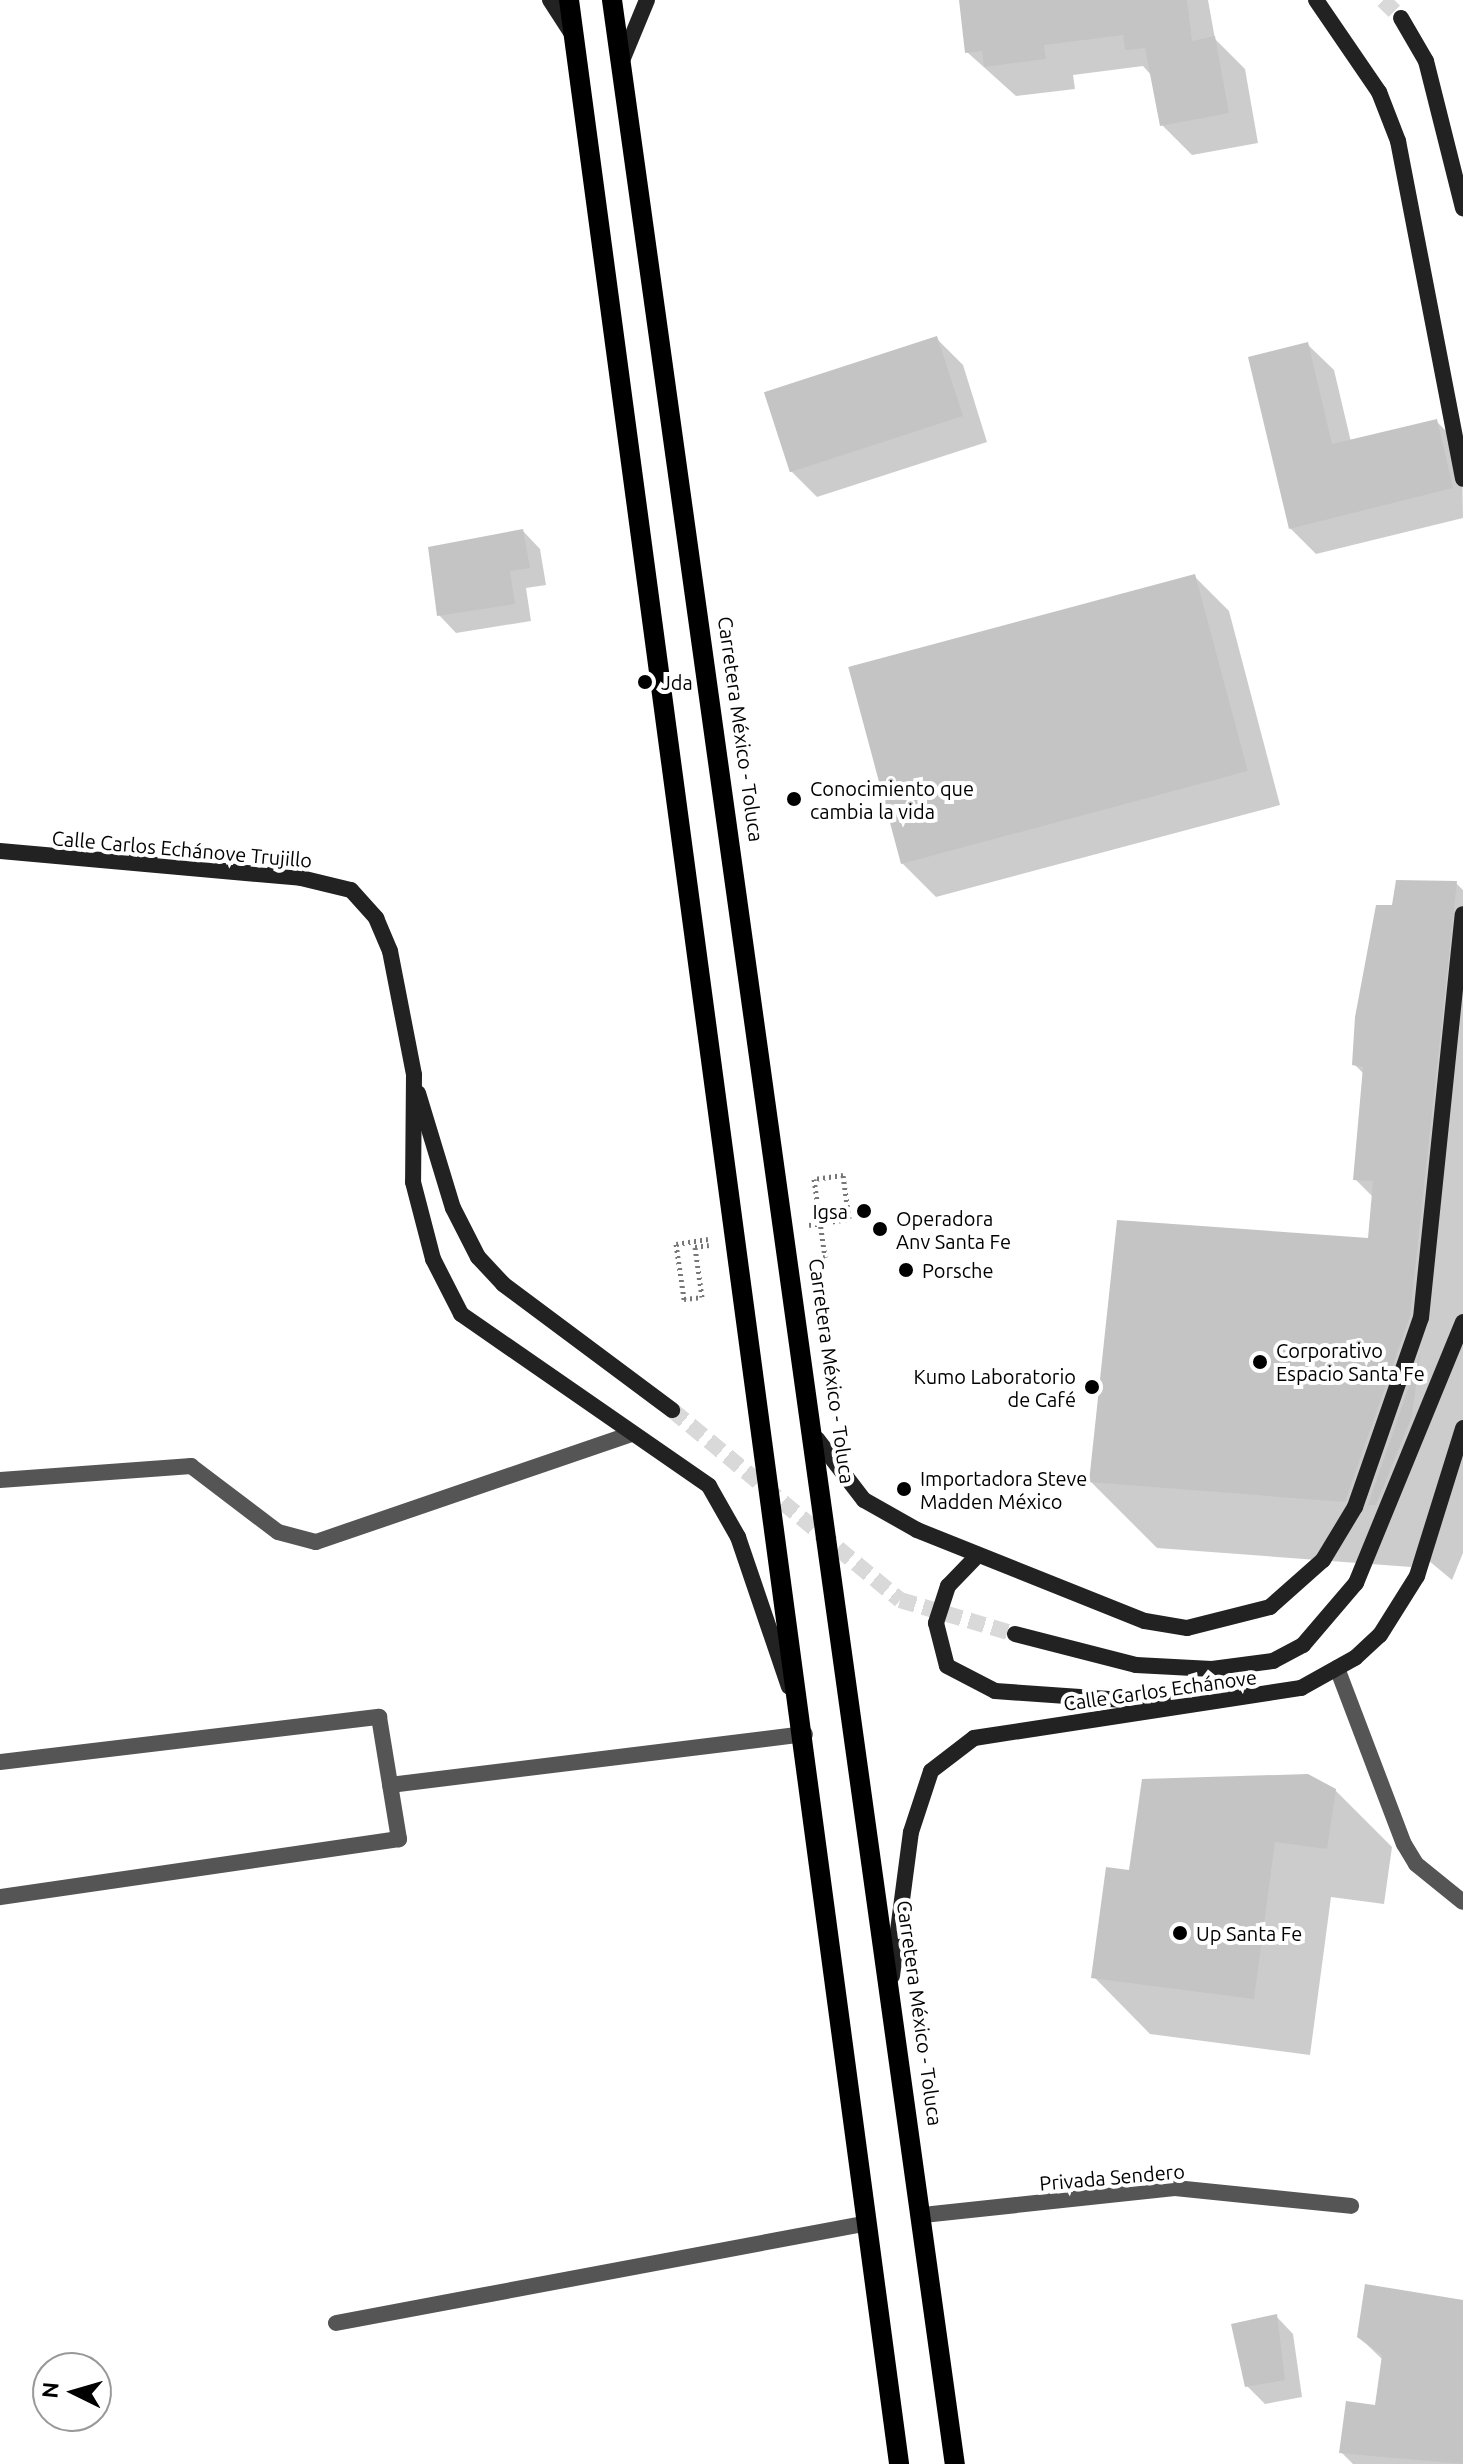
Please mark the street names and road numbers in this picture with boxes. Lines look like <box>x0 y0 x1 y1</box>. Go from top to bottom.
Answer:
street label: Carretera México - Toluca <box>713 615 769 843</box>
street label: Calle Carlos Echánove Trujillo <box>51 826 313 872</box>
street label: Carretera México - Toluca <box>804 1257 860 1485</box>
street label: Calle Carlos Echánove <box>1062 1665 1258 1715</box>
street label: Carretera México - Toluca <box>892 1899 948 2127</box>
street label: Privada Sendero <box>1038 2159 1186 2195</box>

